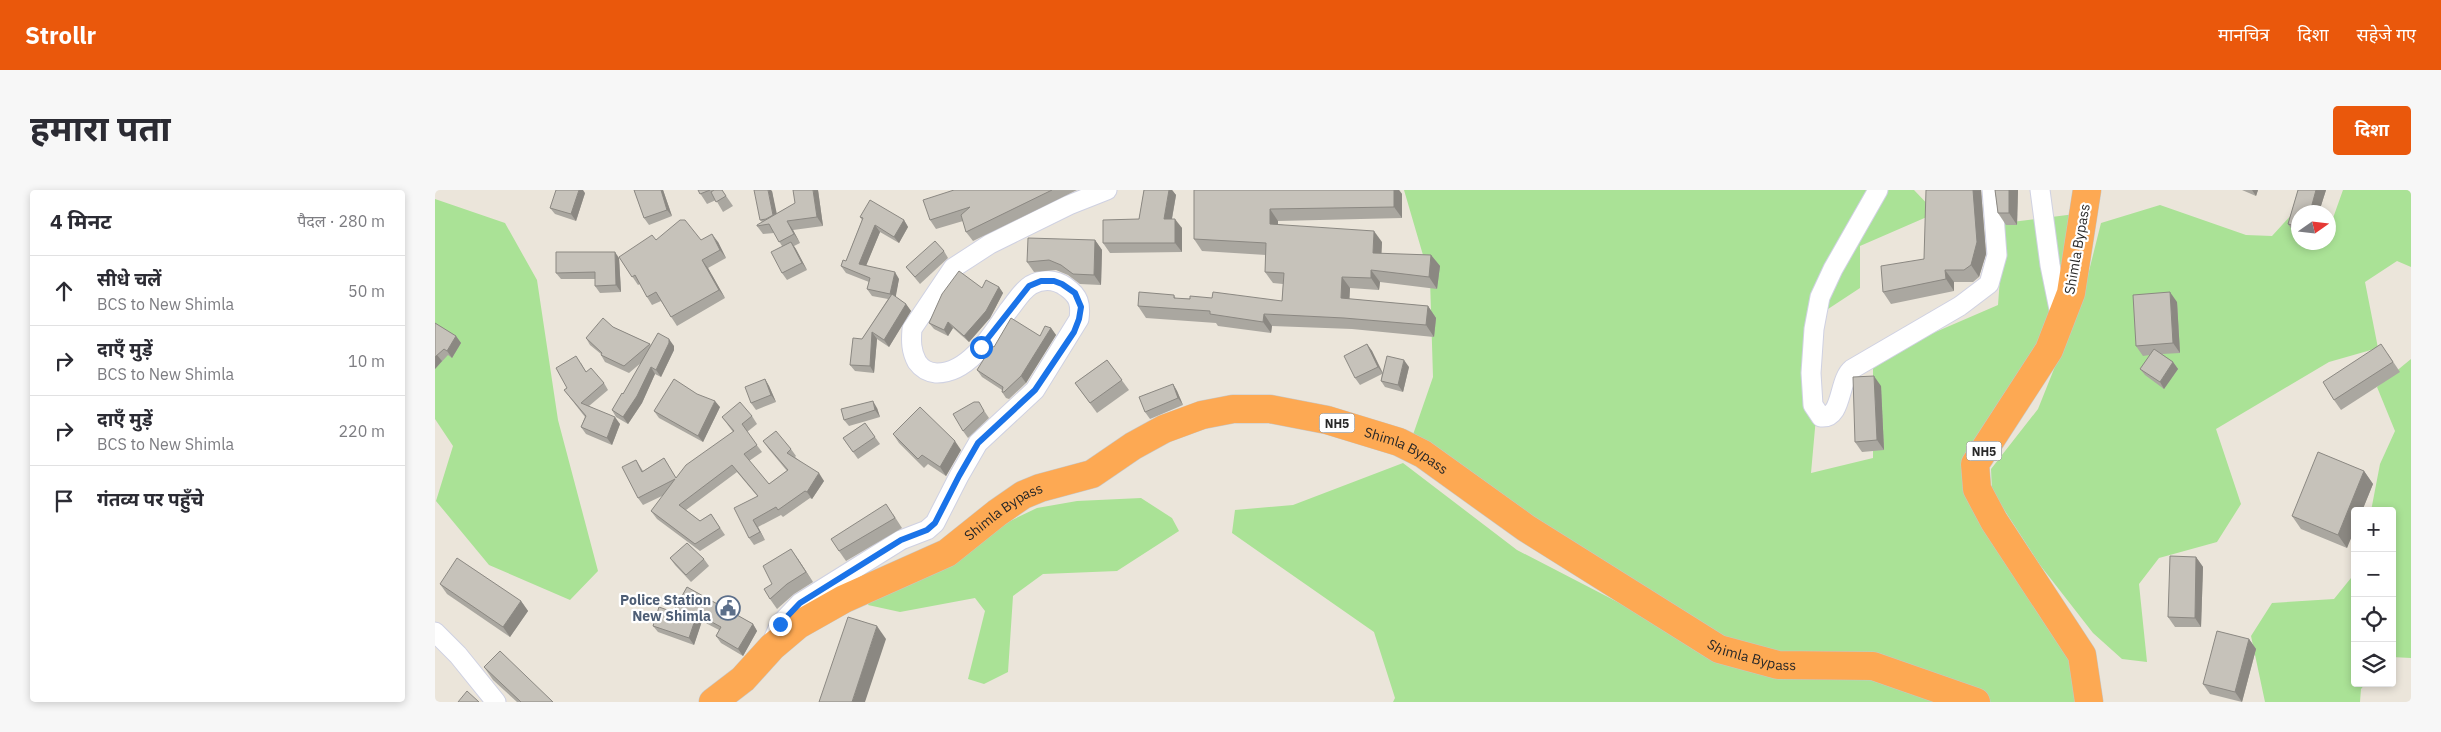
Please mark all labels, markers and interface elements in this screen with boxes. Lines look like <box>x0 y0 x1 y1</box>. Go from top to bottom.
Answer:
text: Strollr <box>25 19 96 51</box>
text: मानचित्र <box>2218 23 2269 46</box>
text: दिशा <box>2297 23 2329 46</box>
text: सहेजे गए <box>2357 23 2416 46</box>
text: हमारा पता <box>30 105 170 151</box>
button: दिशा <box>2333 106 2411 155</box>
street label: Shimla Bypass <box>2060 202 2094 296</box>
north arrow <box>2291 205 2336 250</box>
text: 4 मिनट <box>50 207 112 235</box>
text: पैदल · 280 m <box>297 211 385 231</box>
text: सीधे चलें <box>97 267 161 291</box>
icon: ahead <box>50 277 78 305</box>
text: 50 m <box>348 281 385 301</box>
text: BCS to New Shimla <box>97 294 234 314</box>
route start <box>970 336 993 359</box>
text: दाएँ मुड़ें <box>97 337 153 361</box>
icon: right <box>50 347 78 375</box>
text: 10 m <box>348 351 385 371</box>
text: BCS to New Shimla <box>97 364 234 384</box>
text: दाएँ मुड़ें <box>97 407 153 431</box>
road number: NH5 <box>1319 414 1355 432</box>
icon: right <box>50 417 78 445</box>
text: 220 m <box>338 421 385 441</box>
street label: Shimla Bypass <box>1362 423 1452 478</box>
text: BCS to New Shimla <box>97 434 234 454</box>
road number: NH5 <box>1967 442 2001 460</box>
street label: Shimla Bypass <box>961 479 1046 545</box>
icon: arrive <box>50 487 78 515</box>
text: गंतव्य पर पहुँचे <box>97 487 204 511</box>
map controls <box>2351 507 2396 687</box>
button: + <box>2351 507 2396 552</box>
button: − <box>2351 552 2396 597</box>
place label: Police Station New Shimla <box>620 591 711 625</box>
public building icon: Police Station New Shimla <box>715 595 741 621</box>
button: locate <box>2351 597 2396 642</box>
route end <box>769 613 792 636</box>
street label: Shimla Bypass <box>1704 635 1796 674</box>
button: layers <box>2351 642 2396 687</box>

